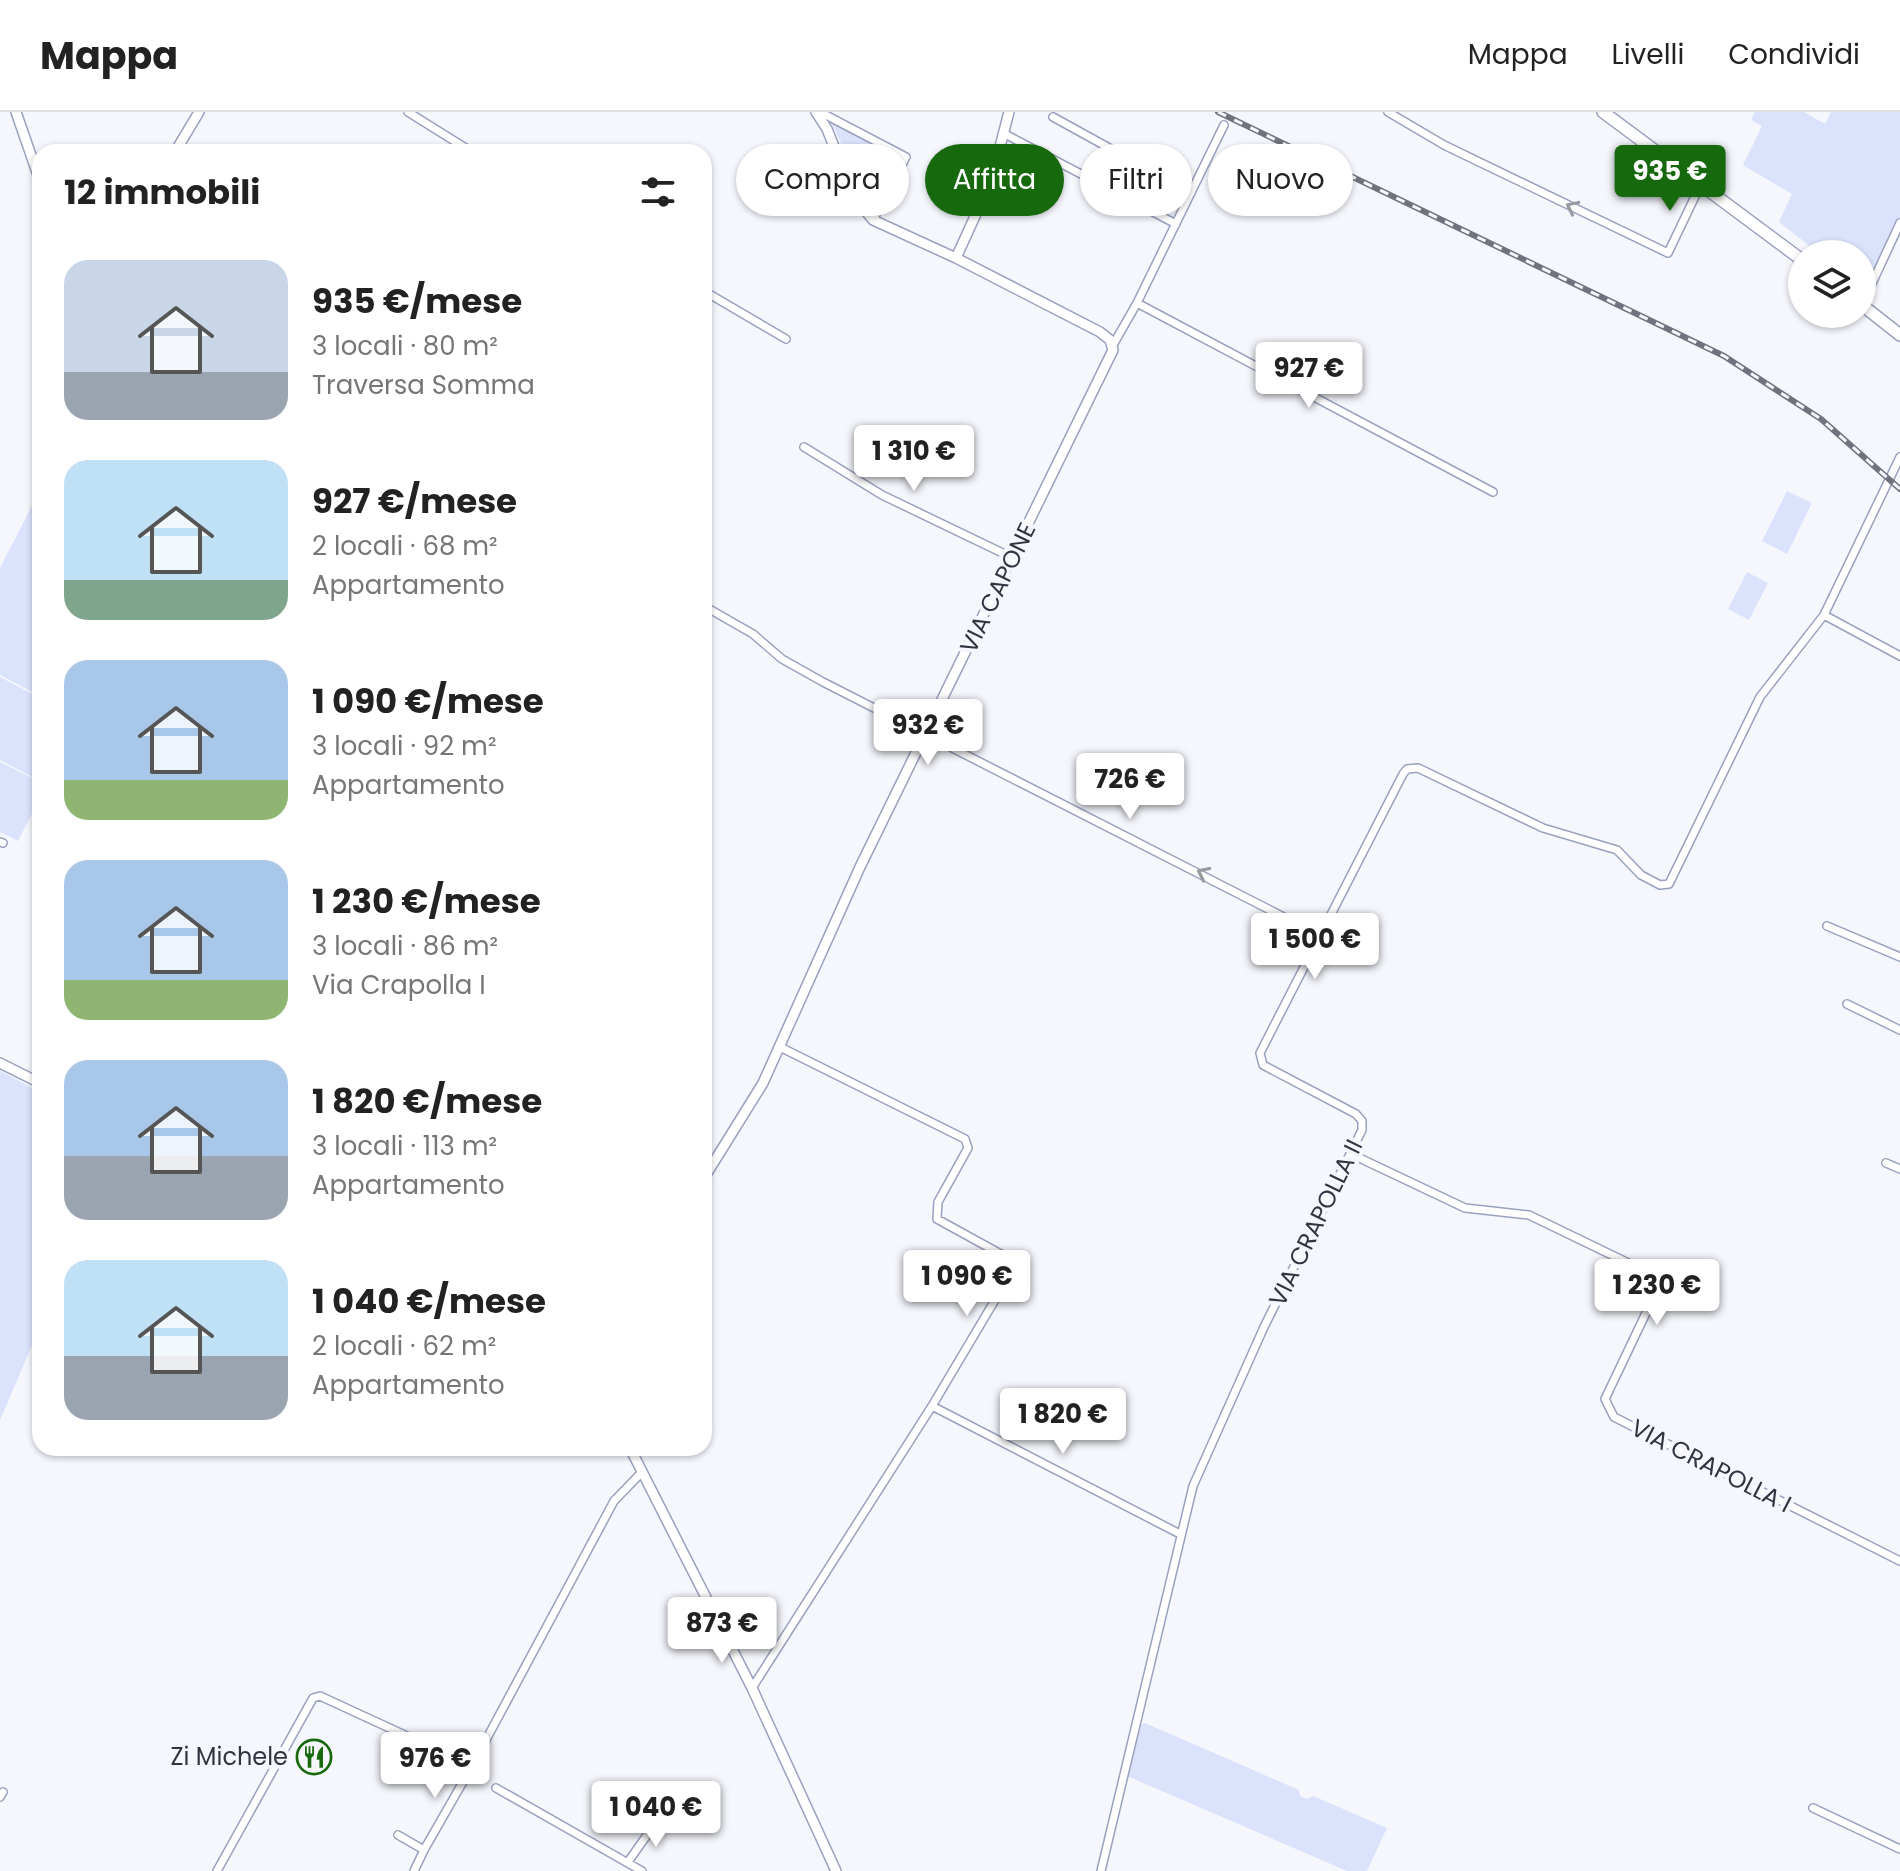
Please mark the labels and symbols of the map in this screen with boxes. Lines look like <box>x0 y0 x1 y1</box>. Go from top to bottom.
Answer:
pin: 935 € <box>1614 145 1726 213</box>
one-way arrow <box>1566 201 1581 216</box>
pin: 927 € <box>1253 342 1365 410</box>
pin: 1 310 € <box>840 425 988 493</box>
street label: VIA CAPONE <box>952 517 1043 659</box>
pin: 932 € <box>872 699 984 767</box>
pin: 726 € <box>1074 753 1186 821</box>
one-way arrow <box>1196 867 1211 883</box>
pin: 1 500 € <box>1241 913 1389 981</box>
street label: VIA CRAPOLLA II <box>1261 1134 1370 1312</box>
pin: 1 090 € <box>893 1250 1041 1318</box>
pin: 1 230 € <box>1583 1259 1731 1327</box>
pin: 1 820 € <box>989 1388 1137 1456</box>
street label: VIA CRAPOLLA I <box>1625 1411 1797 1520</box>
pin: 873 € <box>666 1597 778 1665</box>
pin: 976 € <box>379 1732 491 1800</box>
restaurant icon: Zi Michele <box>295 1738 333 1776</box>
place label: Zi Michele <box>171 1740 288 1773</box>
pin: 1 040 € <box>582 1781 730 1849</box>

